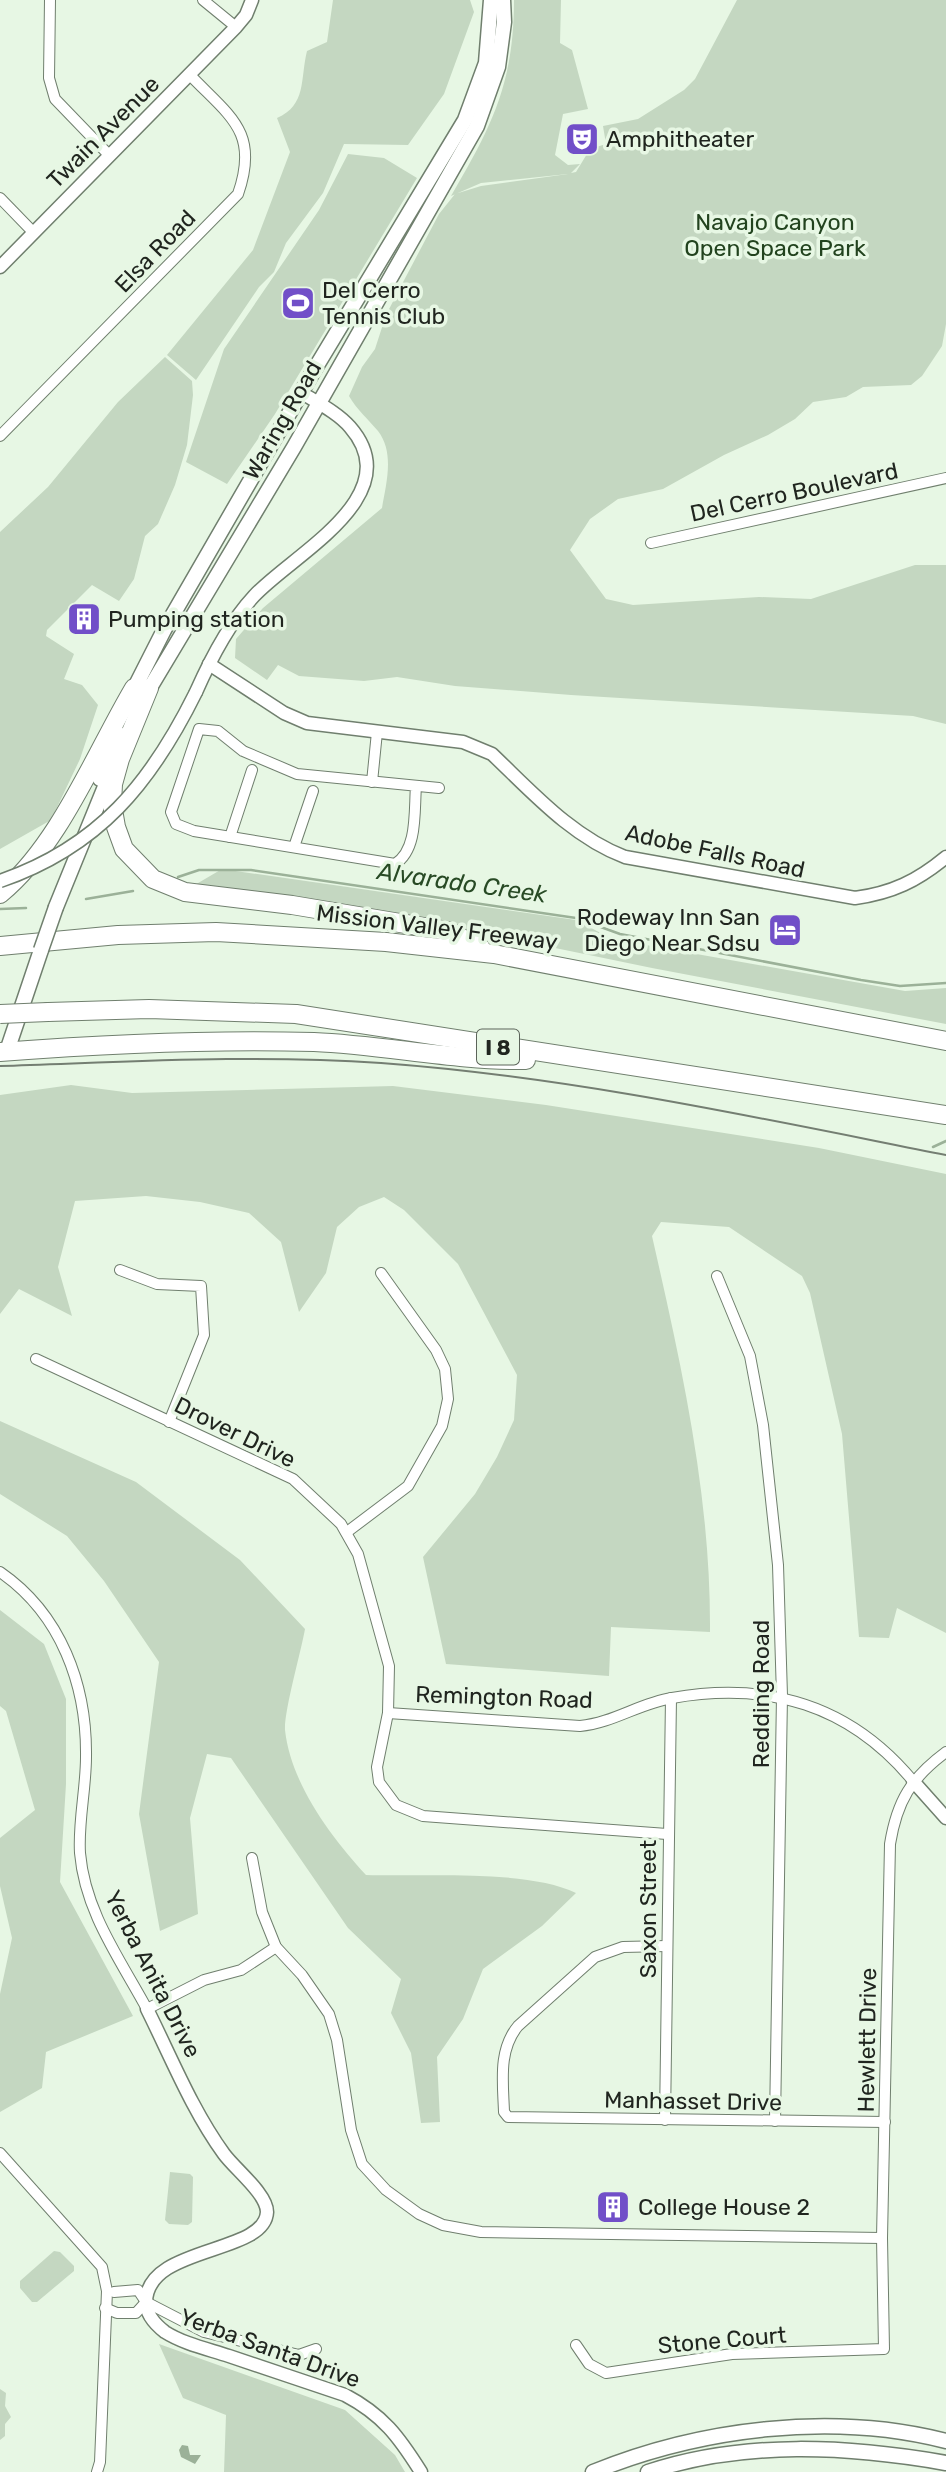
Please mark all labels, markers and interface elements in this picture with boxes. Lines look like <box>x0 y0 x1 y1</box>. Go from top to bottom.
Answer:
street label: Twain Avenue <box>41 70 165 194</box>
theatre icon: Amphitheater <box>563 120 601 158</box>
place label: Amphitheater <box>606 125 754 153</box>
street label: Elsa Road <box>109 204 201 298</box>
park label: Navajo Canyon Open Space Park <box>684 208 866 262</box>
place label: Del Cerro Tennis Club <box>322 276 445 330</box>
sports icon: Del Cerro Tennis Club <box>279 284 317 322</box>
street label: Waring Road <box>237 356 327 484</box>
street label: Del Cerro Boulevard <box>687 456 901 528</box>
building icon: Pumping station <box>65 600 103 638</box>
place label: Pumping station <box>108 605 285 633</box>
street label: Adobe Falls Road <box>623 818 807 884</box>
water label: Alvarado Creek <box>374 857 549 909</box>
street label: Mission Valley Freeway <box>315 898 560 956</box>
place label: Rodeway Inn San Diego Near Sdsu <box>577 903 760 957</box>
hotel icon: Rodeway Inn San Diego Near Sdsu <box>766 911 804 949</box>
road number: I 8 <box>477 1030 519 1064</box>
street label: Drover Drive <box>170 1391 300 1473</box>
street label: Redding Road <box>747 1620 775 1768</box>
street label: Remington Road <box>415 1680 593 1714</box>
street label: Saxon Street <box>634 1840 662 1978</box>
street label: Yerba Anita Drive <box>99 1886 207 2062</box>
street label: Hewlett Drive <box>852 1967 882 2113</box>
street label: Manhasset Drive <box>604 2085 782 2117</box>
building icon: College House 2 <box>594 2188 632 2226</box>
place label: College House 2 <box>638 2193 810 2221</box>
street label: Yerba Santa Drive <box>176 2302 364 2394</box>
street label: Stone Court <box>656 2320 788 2360</box>

